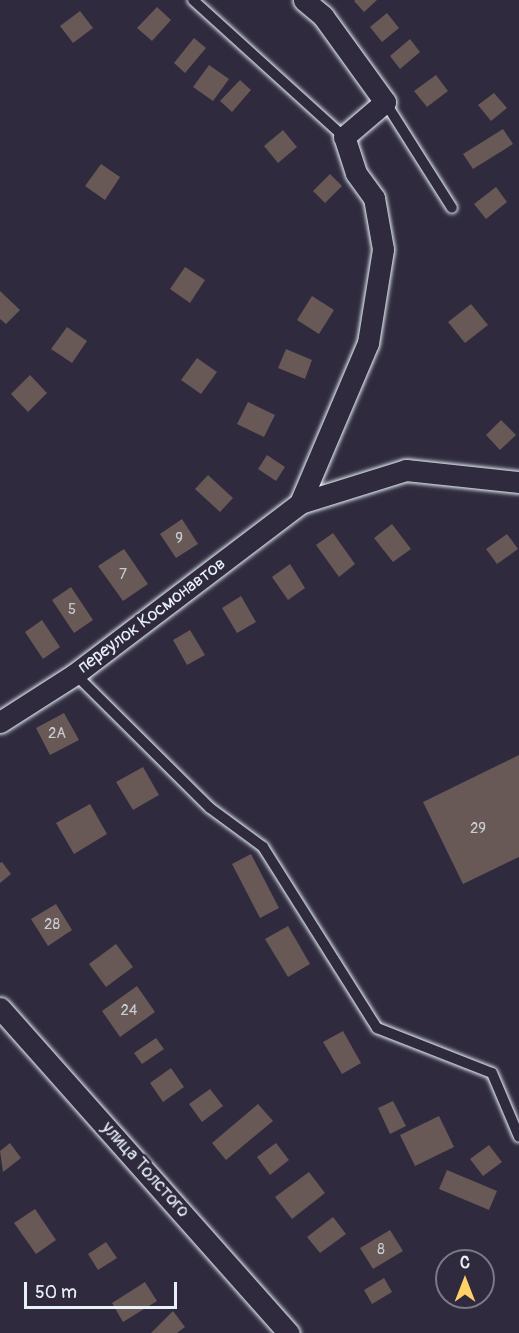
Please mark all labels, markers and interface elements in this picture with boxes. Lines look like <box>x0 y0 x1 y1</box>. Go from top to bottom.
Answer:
house number: 9 <box>175 530 183 548</box>
street label: переулок Космонавтов <box>74 553 230 679</box>
house number: 7 <box>119 566 127 584</box>
house number: 5 <box>68 601 76 619</box>
house number: 2А <box>48 725 66 743</box>
house number: 29 <box>470 820 486 838</box>
house number: 28 <box>44 916 60 934</box>
house number: 24 <box>120 1002 138 1020</box>
street label: улица Толстого <box>96 1118 194 1222</box>
house number: 8 <box>377 1241 385 1259</box>
north arrow <box>435 1249 495 1309</box>
text: С <box>460 1253 470 1273</box>
scale bar <box>27 1270 180 1308</box>
text: 50 m <box>35 1281 77 1304</box>

